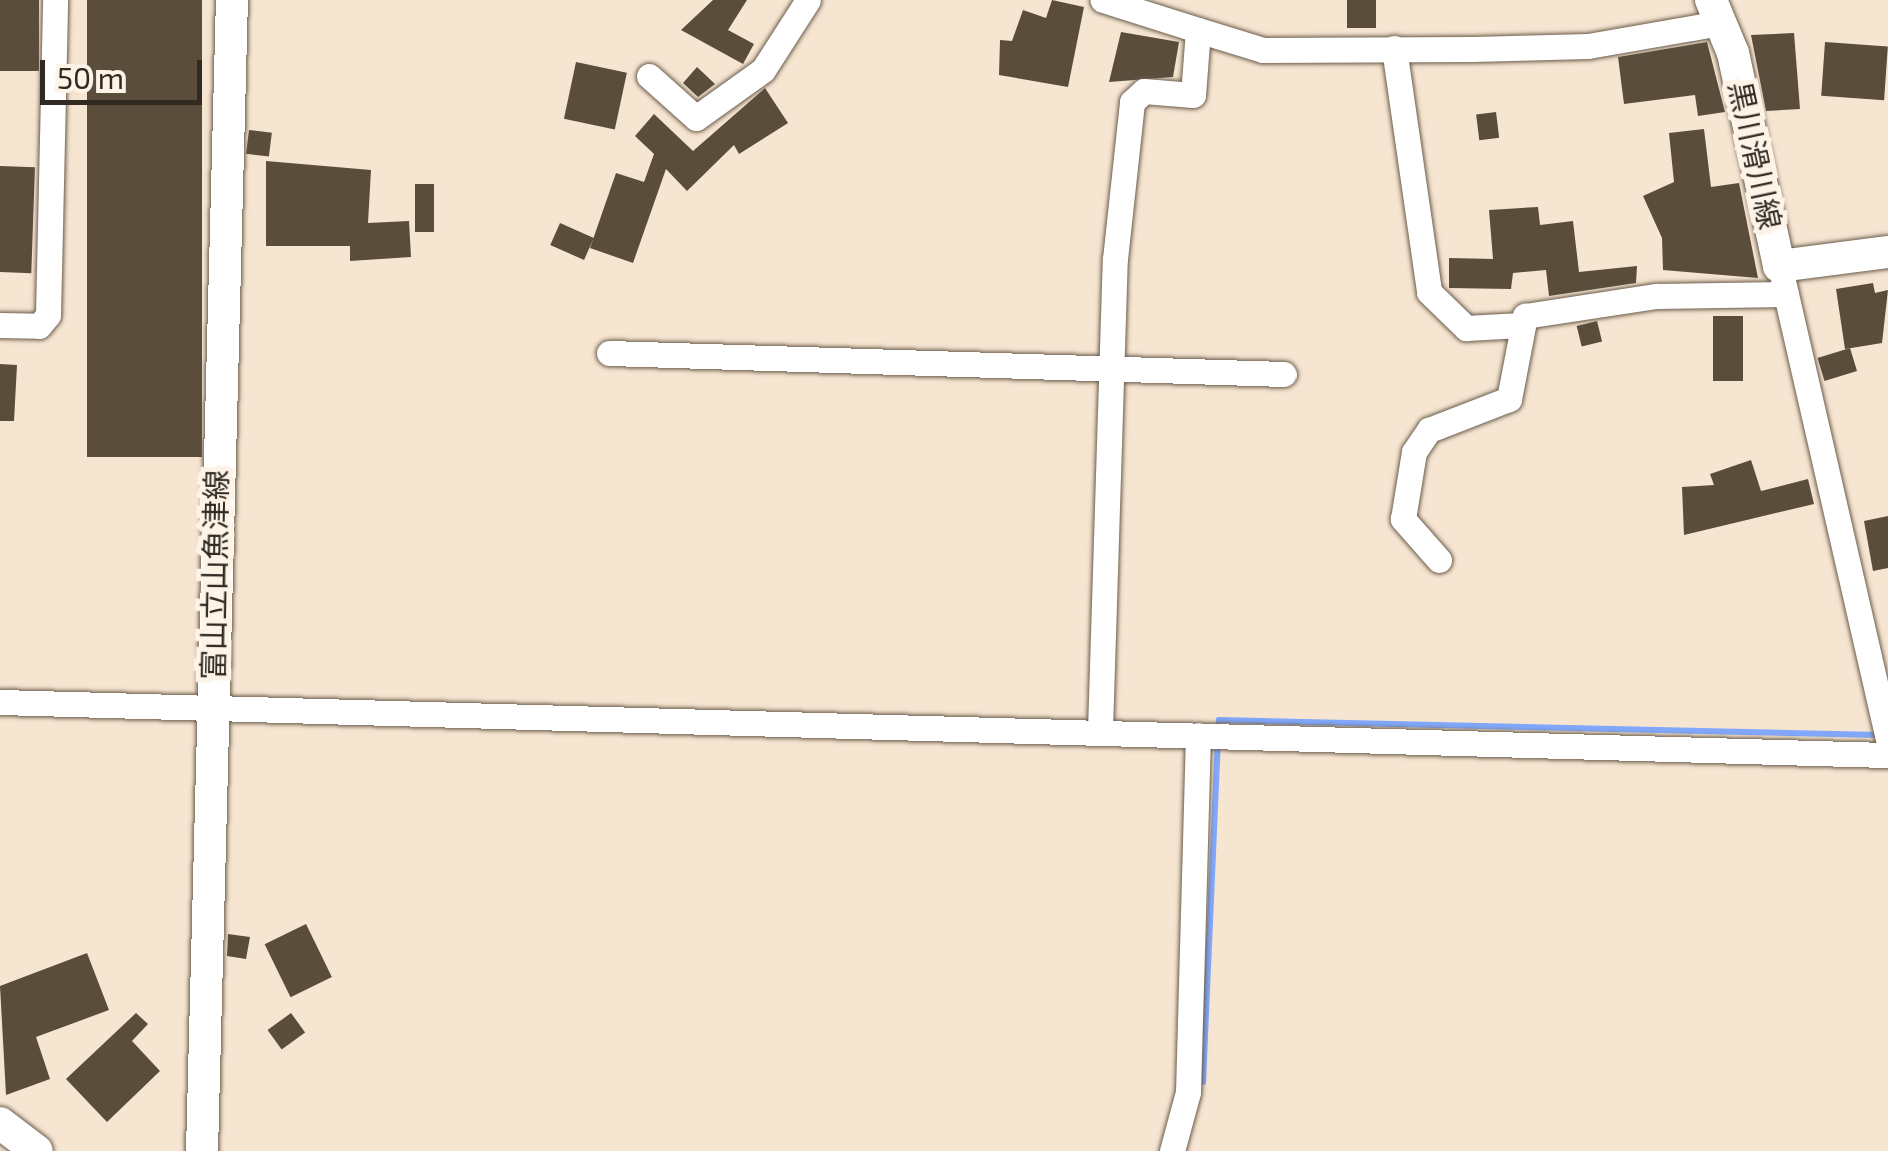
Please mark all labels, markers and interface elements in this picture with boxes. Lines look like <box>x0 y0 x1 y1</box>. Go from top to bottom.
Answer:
scale bar <box>45 40 208 102</box>
text: 50 m <box>57 59 124 95</box>
street label: 黒川滑川線 <box>1723 78 1789 232</box>
street label: 富山立山魚津線 <box>194 470 234 680</box>

